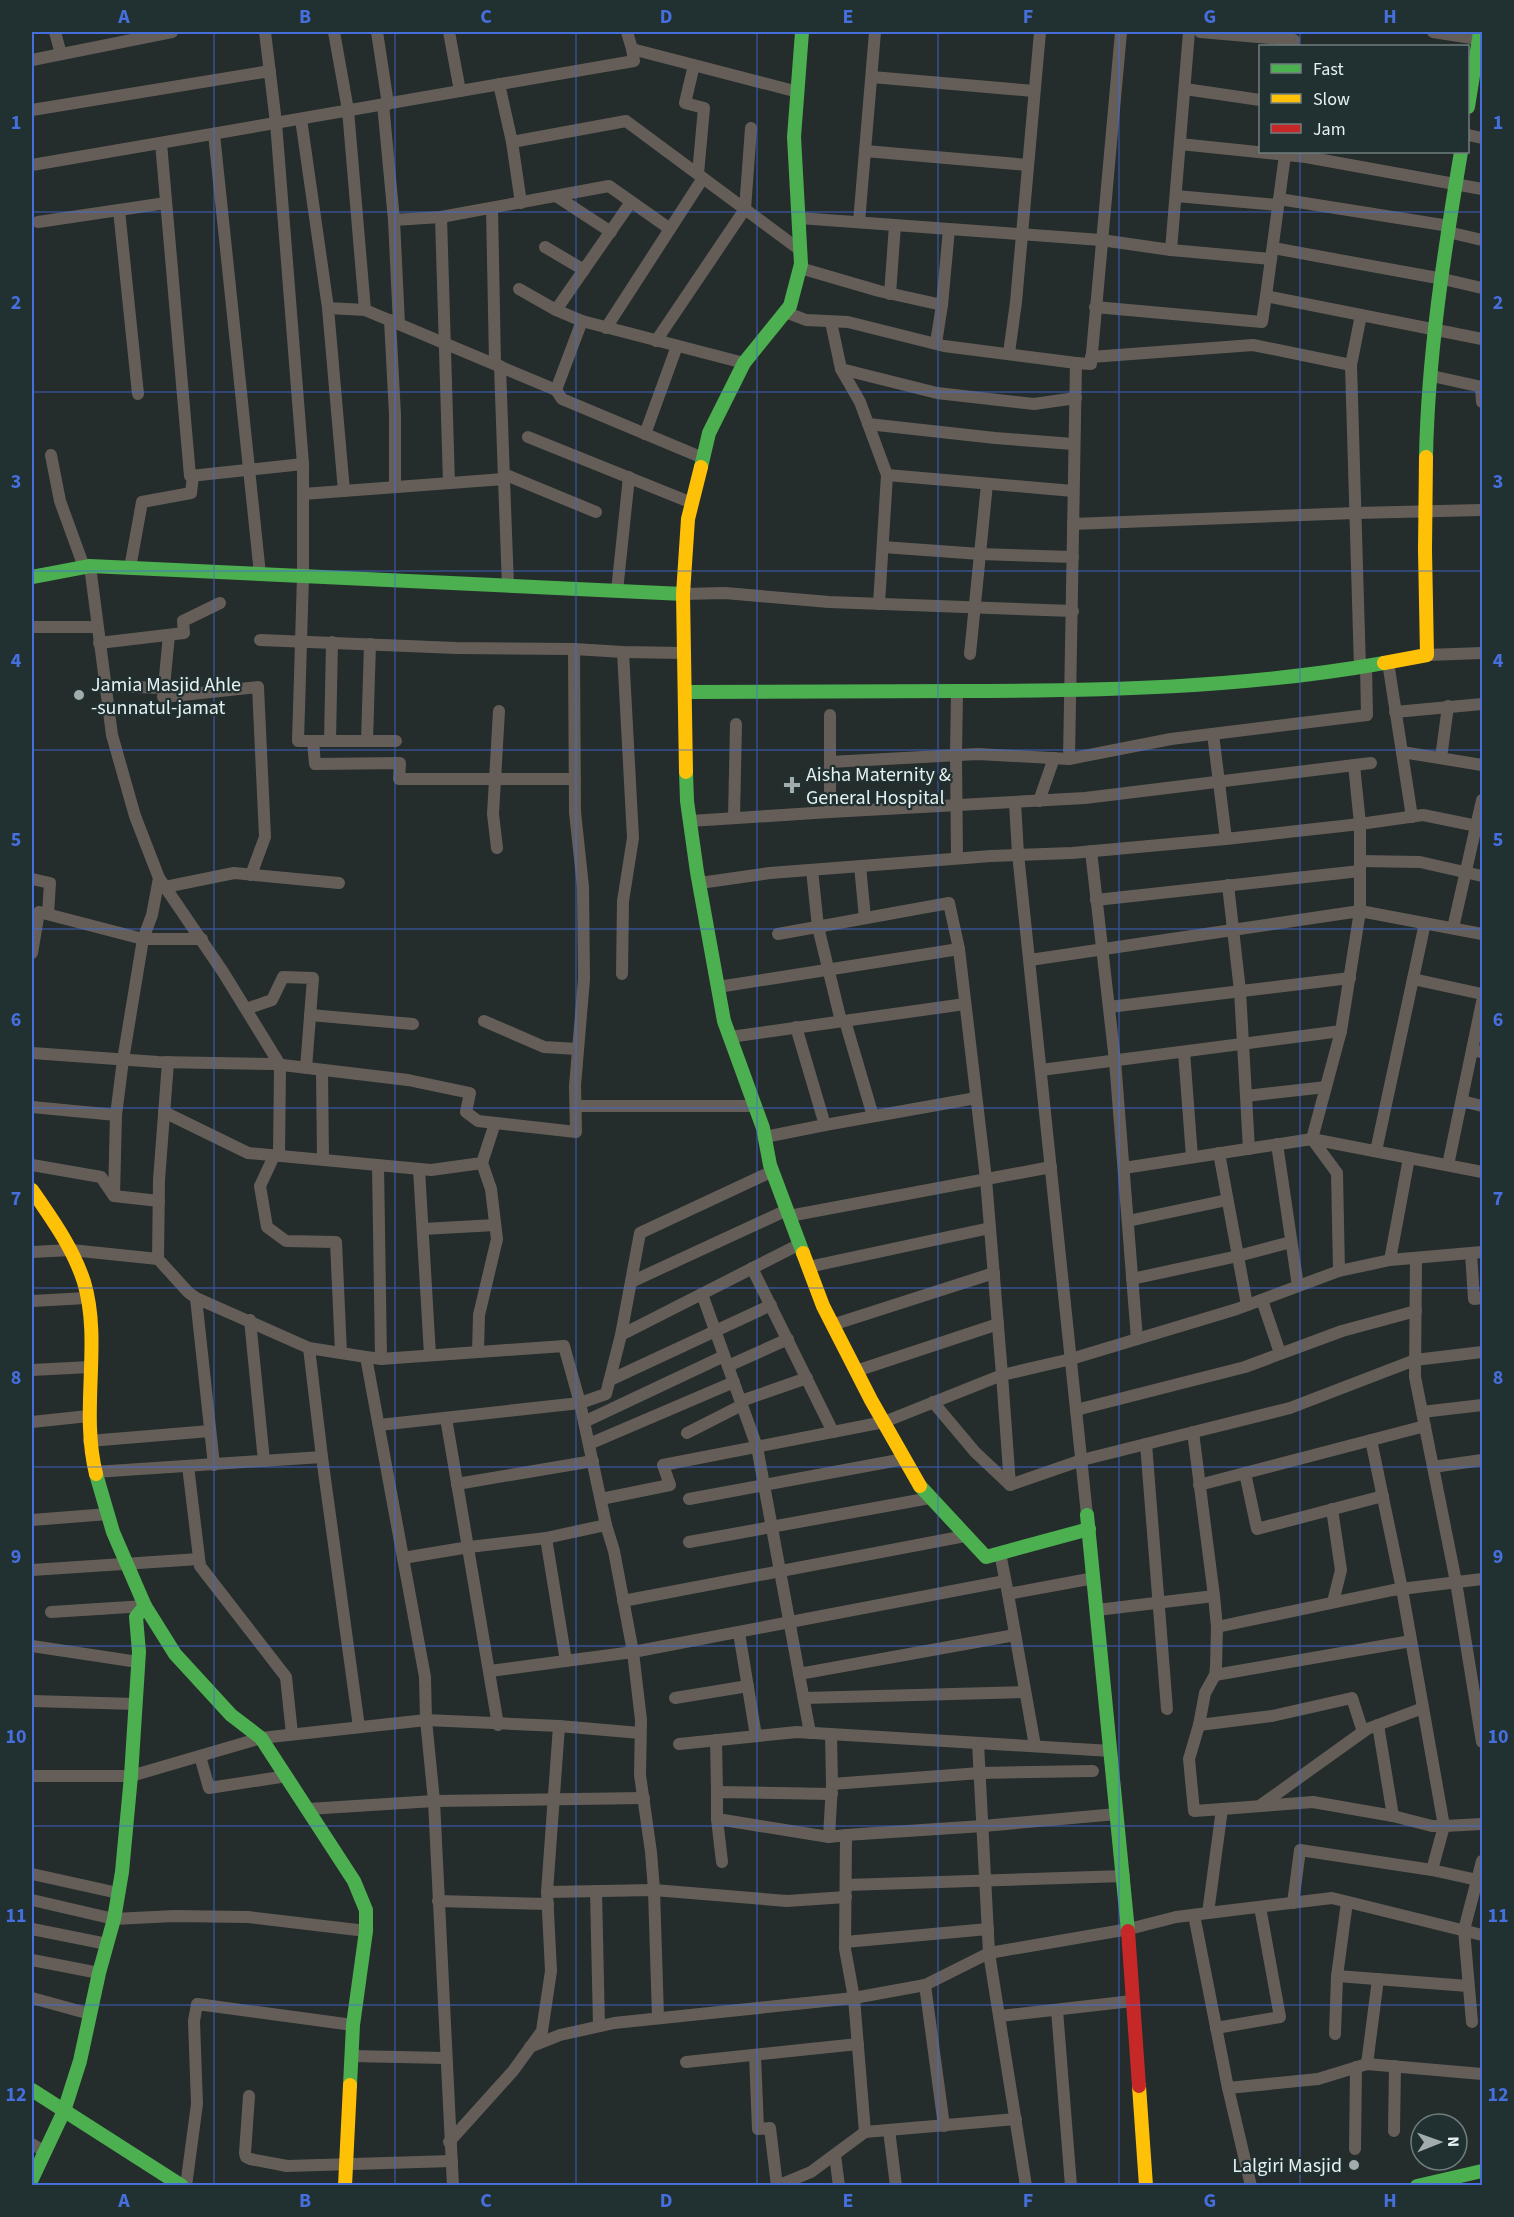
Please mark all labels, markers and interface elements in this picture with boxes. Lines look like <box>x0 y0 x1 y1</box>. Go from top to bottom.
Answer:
text: A <box>117 3 130 31</box>
text: B <box>299 3 311 31</box>
text: C <box>480 3 492 31</box>
text: D <box>660 3 672 31</box>
text: E <box>843 3 853 31</box>
text: F <box>1023 3 1033 31</box>
text: G <box>1204 3 1216 31</box>
text: H <box>1383 3 1397 31</box>
legend <box>1259 45 1469 153</box>
text: Fast <box>1313 57 1344 82</box>
text: Slow <box>1313 87 1350 112</box>
text: 1 <box>11 109 21 137</box>
text: 1 <box>1493 109 1503 137</box>
text: Jam <box>1313 117 1346 142</box>
text: 2 <box>11 289 21 317</box>
text: 2 <box>1493 289 1503 317</box>
text: 3 <box>11 468 21 496</box>
text: 3 <box>1493 468 1503 496</box>
text: 4 <box>11 647 22 675</box>
text: 4 <box>1493 647 1504 675</box>
place label: Jamia Masjid Ahle -sunnatul-jamat <box>91 671 241 722</box>
marker: Jamia Masjid Ahle -sunnatul-jamat <box>72 688 86 702</box>
place label: Aisha Maternity & General Hospital <box>806 761 951 812</box>
marker: Aisha Maternity & General Hospital <box>783 776 801 794</box>
text: 5 <box>11 826 21 854</box>
text: 5 <box>1493 826 1503 854</box>
text: 6 <box>11 1006 21 1034</box>
text: 6 <box>1493 1006 1503 1034</box>
text: 7 <box>11 1185 21 1213</box>
text: 7 <box>1493 1185 1503 1213</box>
text: 8 <box>11 1364 21 1392</box>
text: 8 <box>1493 1364 1503 1392</box>
text: 9 <box>11 1543 21 1571</box>
text: 9 <box>1493 1543 1503 1571</box>
text: 10 <box>5 1723 27 1751</box>
text: 10 <box>1487 1723 1509 1751</box>
text: 11 <box>5 1902 27 1930</box>
text: 11 <box>1487 1902 1509 1930</box>
text: 12 <box>5 2081 27 2109</box>
text: 12 <box>1487 2081 1509 2109</box>
north arrow <box>1409 2112 1469 2172</box>
text: N <box>1442 2136 1464 2147</box>
place label: Lalgiri Masjid <box>1232 2152 1342 2180</box>
marker: Lalgiri Masjid <box>1347 2158 1361 2172</box>
text: A <box>117 2187 130 2215</box>
text: B <box>299 2187 311 2215</box>
text: C <box>480 2187 492 2215</box>
text: D <box>660 2187 672 2215</box>
text: E <box>843 2187 853 2215</box>
text: F <box>1023 2187 1033 2215</box>
text: G <box>1204 2187 1216 2215</box>
text: H <box>1383 2187 1397 2215</box>

